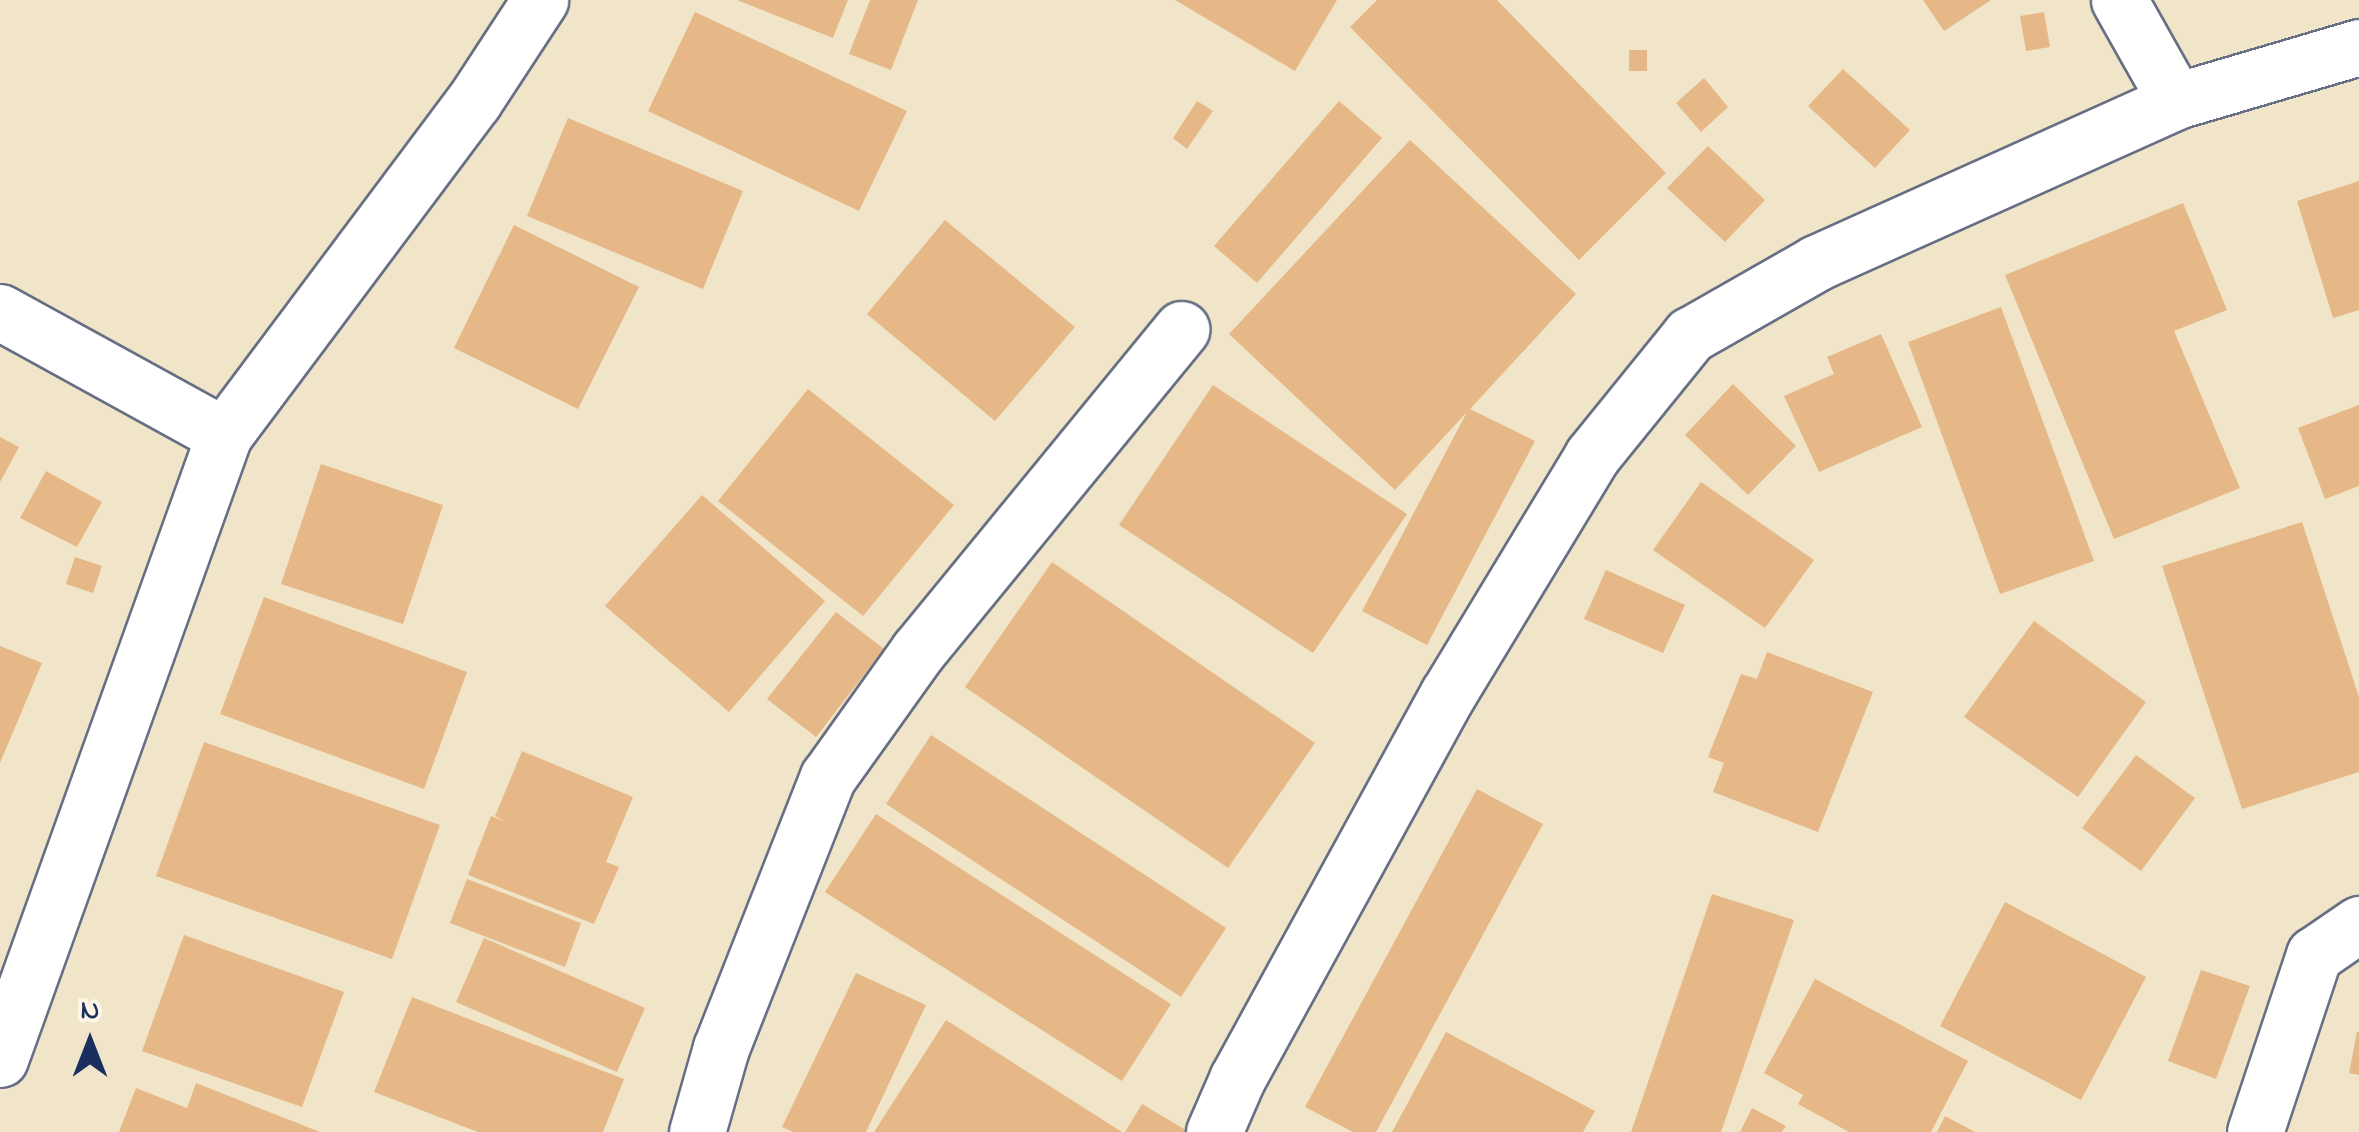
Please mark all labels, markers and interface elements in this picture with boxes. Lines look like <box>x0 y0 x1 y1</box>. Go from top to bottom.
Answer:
text: N <box>81 991 99 1032</box>
north arrow <box>40 992 140 1092</box>

